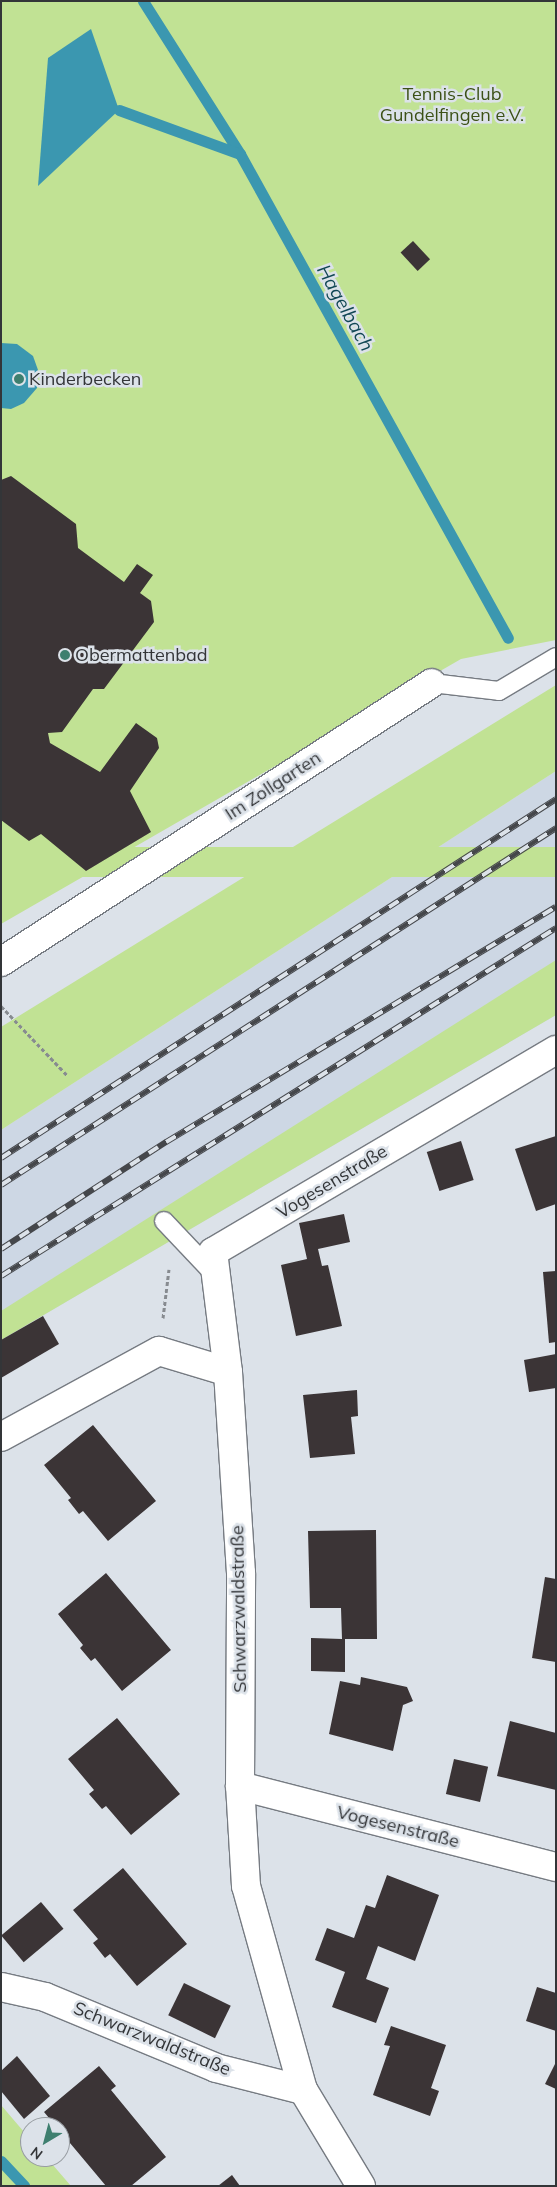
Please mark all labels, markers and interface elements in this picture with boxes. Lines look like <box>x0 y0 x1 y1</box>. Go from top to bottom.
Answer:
park label: Tennis-Club Gundelfingen e.V. <box>380 84 524 126</box>
water label: Hagelbach <box>312 261 378 355</box>
place label: Kinderbecken <box>29 368 141 390</box>
marker: Kinderbecken <box>13 373 25 385</box>
place label: Obermattenbad <box>75 644 208 666</box>
marker: Obermattenbad <box>59 649 71 661</box>
street label: Im Zollgarten <box>221 747 325 825</box>
street label: Vogesenstraße <box>273 1140 391 1224</box>
street label: Schwarzwaldstraße <box>227 1525 251 1693</box>
street label: Vogesenstraße <box>335 1801 461 1853</box>
street label: Schwarzwaldstraße <box>70 1998 234 2080</box>
north arrow <box>20 2117 70 2167</box>
text: N <box>27 2143 46 2164</box>

